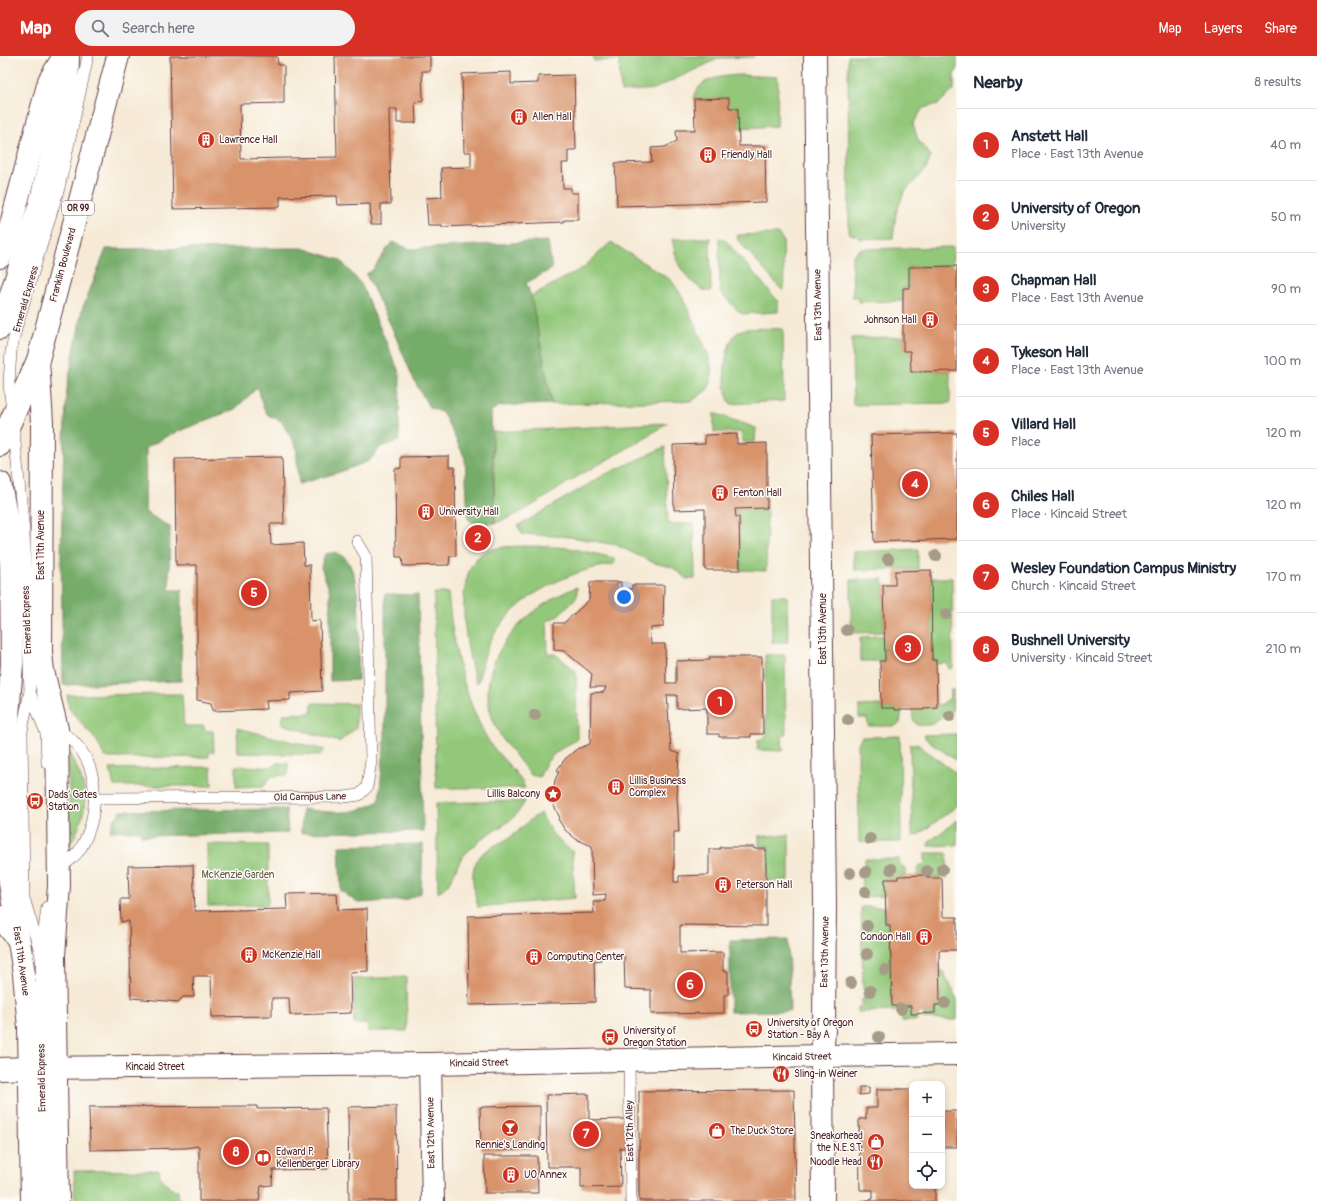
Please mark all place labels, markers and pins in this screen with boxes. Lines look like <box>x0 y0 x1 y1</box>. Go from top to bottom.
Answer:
building icon: Allen Hall <box>509 107 529 127</box>
place label: Allen Hall <box>532 111 572 123</box>
building icon: Lawrence Hall <box>196 130 216 150</box>
place label: Lawrence Hall <box>219 134 278 146</box>
building icon: Friendly Hall <box>698 145 718 165</box>
place label: Friendly Hall <box>721 149 772 161</box>
building icon: Johnson Hall <box>920 310 940 330</box>
place label: Johnson Hall <box>863 314 917 326</box>
pin: 4 <box>902 469 928 499</box>
building icon: Fenton Hall <box>710 483 730 503</box>
place label: Fenton Hall <box>733 487 782 499</box>
building icon: University Hall <box>416 502 436 522</box>
place label: University Hall <box>439 506 499 518</box>
pin: 2 <box>465 523 491 553</box>
pin: 5 <box>241 578 267 608</box>
pin: 3 <box>895 633 921 663</box>
pin: 1 <box>707 687 733 717</box>
place label: Lillis Business Complex <box>629 775 687 799</box>
building icon: Lillis Business Complex <box>606 777 626 797</box>
place icon: Lillis Balcony <box>543 784 563 804</box>
place label: Lillis Balcony <box>487 788 541 800</box>
place label: Dads' Gates Station <box>48 789 97 813</box>
bus stop icon: Dads' Gates Station <box>25 791 45 811</box>
building icon: Peterson Hall <box>713 875 733 895</box>
place label: Peterson Hall <box>736 879 792 891</box>
building icon: Condon Hall <box>914 927 934 947</box>
place label: Condon Hall <box>860 931 911 943</box>
building icon: McKenzie Hall <box>239 945 259 965</box>
building icon: Computing Center <box>524 947 544 967</box>
place label: McKenzie Hall <box>262 949 321 961</box>
place label: Computing Center <box>547 951 625 963</box>
pin: 6 <box>677 970 703 1000</box>
place label: University of Oregon Station - Bay A <box>767 1017 854 1041</box>
bus stop icon: University of Oregon Station - Bay A <box>744 1019 764 1039</box>
place label: University of Oregon Station <box>623 1025 687 1049</box>
bus stop icon: University of Oregon Station <box>600 1027 620 1047</box>
restaurant icon: Sling-in Weiner <box>771 1064 791 1084</box>
place label: Sling-in Weiner <box>794 1068 858 1080</box>
bar icon: Rennie's Landing <box>500 1118 520 1138</box>
pin: 7 <box>573 1119 599 1149</box>
shop icon: The Duck Store <box>707 1121 727 1141</box>
place label: The Duck Store <box>730 1125 793 1137</box>
place label: Sneakorhead the N.E.S.T. <box>810 1130 863 1154</box>
shop icon: Sneakorhead the N.E.S.T. <box>866 1132 886 1152</box>
pin: 8 <box>223 1137 249 1167</box>
place label: Rennie's Landing <box>475 1139 545 1151</box>
place label: Edward P. Kellenberger Library <box>276 1146 360 1170</box>
library icon: Edward P. Kellenberger Library <box>253 1148 273 1168</box>
restaurant icon: Noodle Head <box>865 1152 885 1172</box>
place label: Noodle Head <box>810 1156 862 1168</box>
building icon: UO Annex <box>501 1165 521 1185</box>
place label: UO Annex <box>524 1169 567 1181</box>

